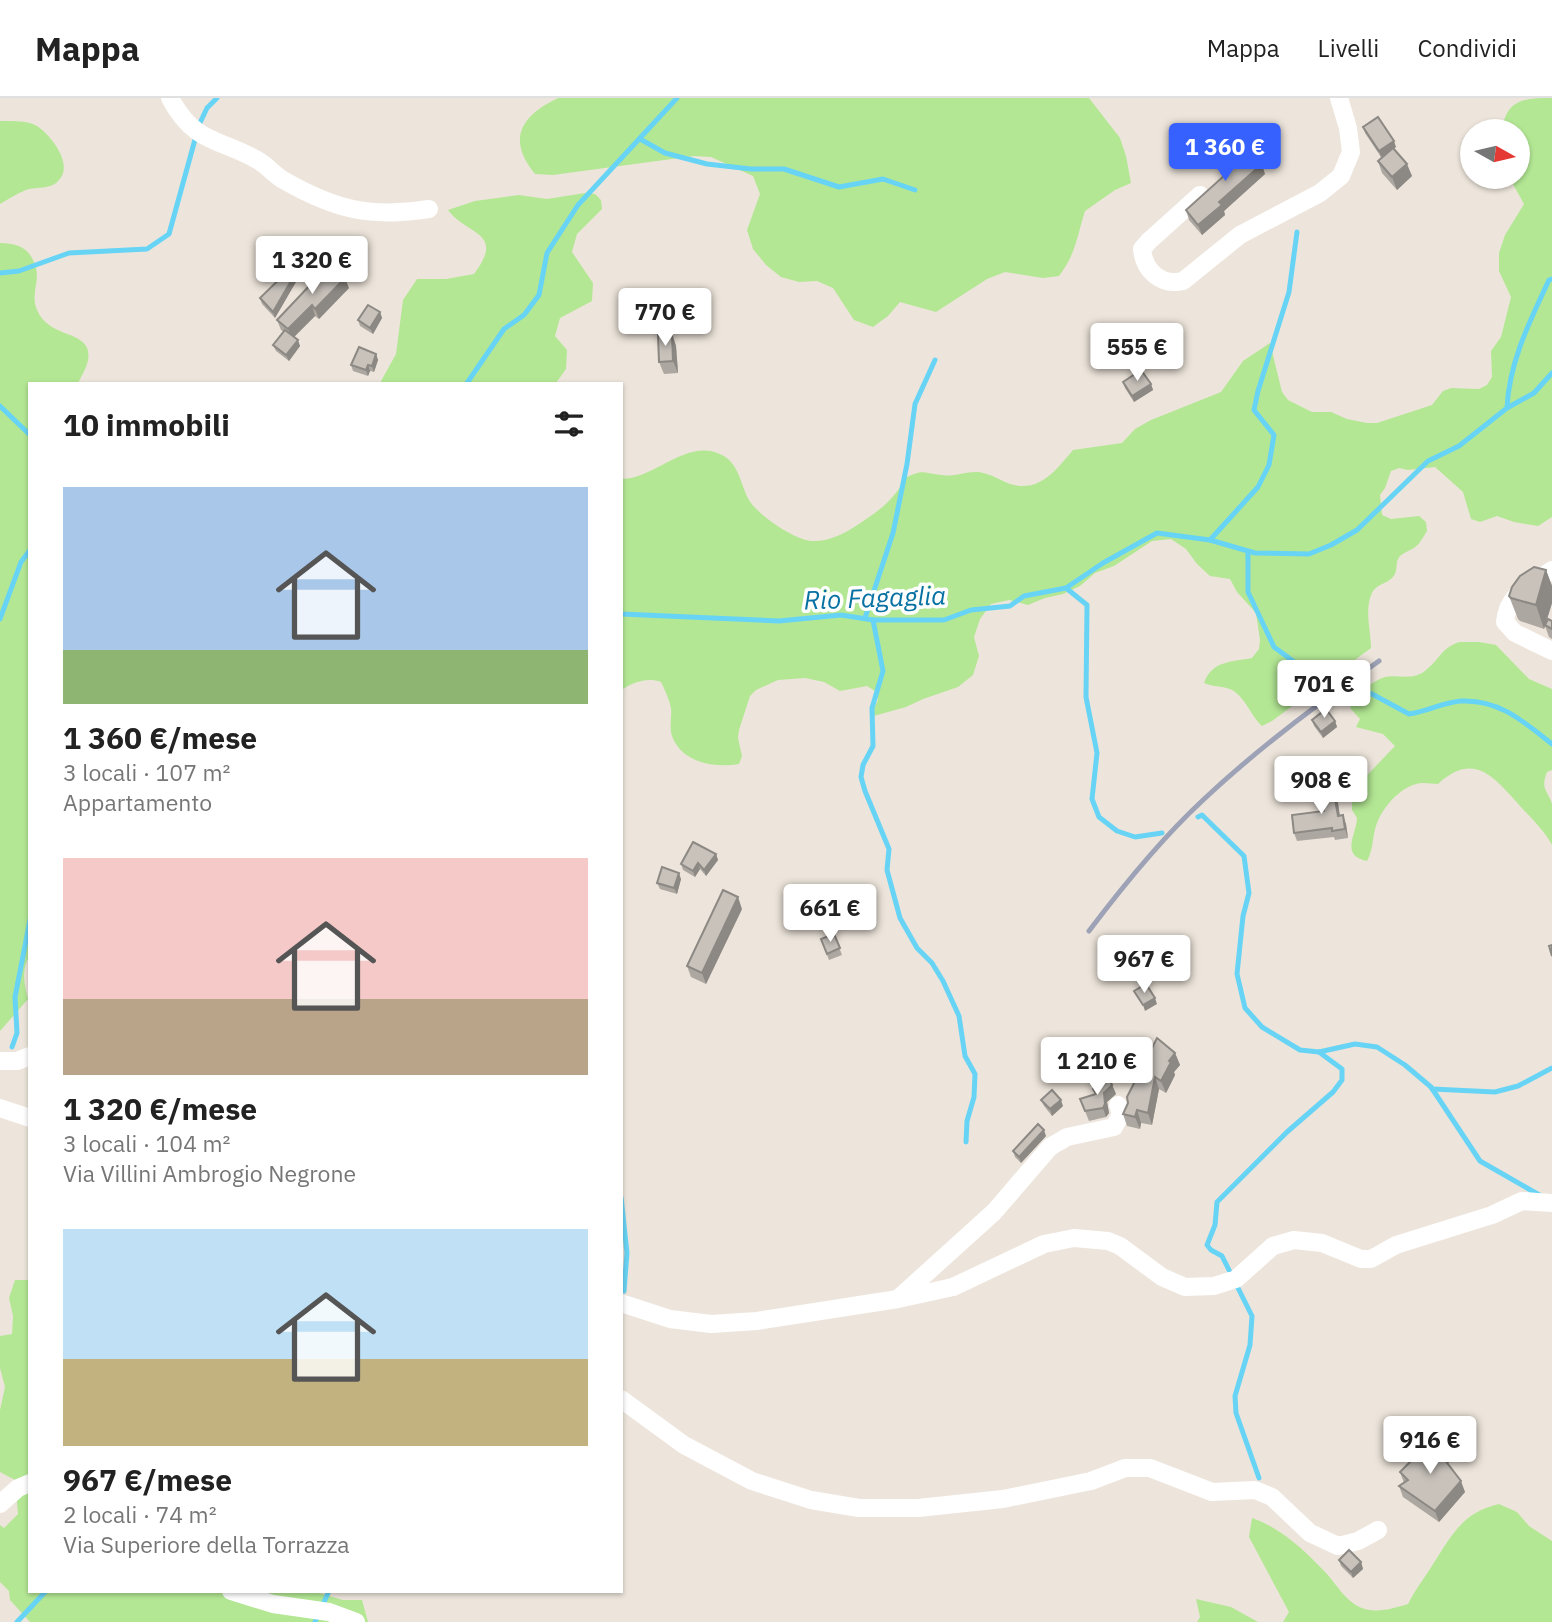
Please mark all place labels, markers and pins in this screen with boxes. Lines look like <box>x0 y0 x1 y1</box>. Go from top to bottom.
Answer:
pin: 1 360 € <box>1160 123 1290 183</box>
pin: 1 320 € <box>247 236 377 296</box>
pin: 770 € <box>616 288 714 348</box>
pin: 555 € <box>1088 324 1186 383</box>
pin: 701 € <box>1275 660 1373 720</box>
pin: 908 € <box>1272 756 1370 816</box>
pin: 661 € <box>781 884 879 944</box>
pin: 967 € <box>1095 936 1193 995</box>
pin: 1 210 € <box>1032 1038 1162 1097</box>
pin: 916 € <box>1381 1416 1479 1476</box>

